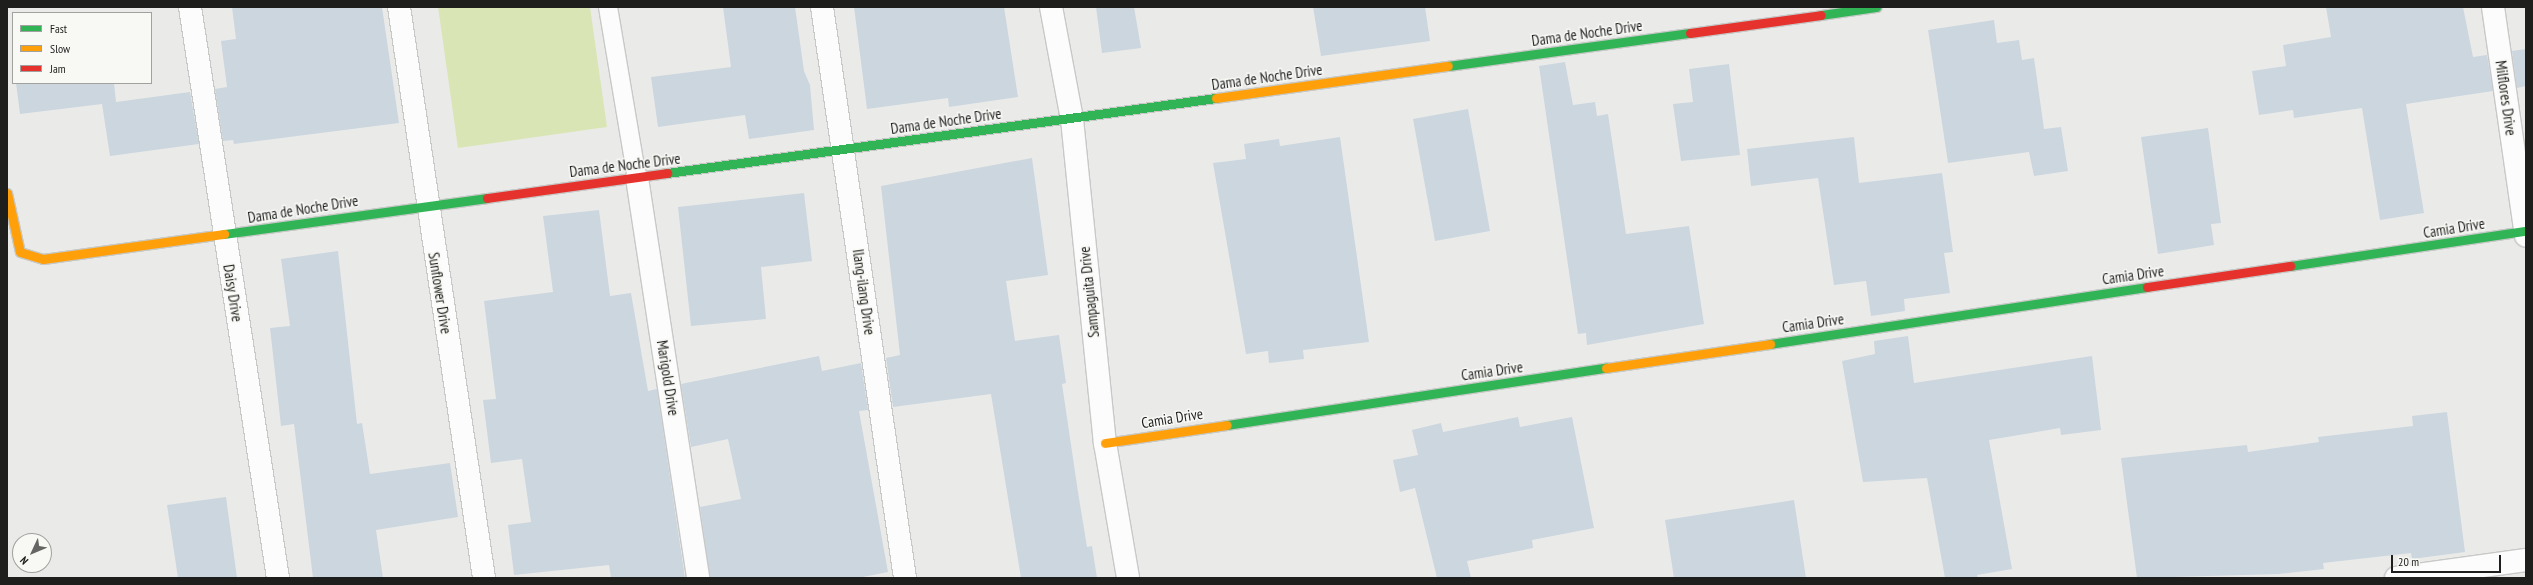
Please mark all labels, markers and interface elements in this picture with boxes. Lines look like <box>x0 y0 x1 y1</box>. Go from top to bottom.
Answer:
legend <box>12 12 152 84</box>
street label: Dama de Noche Drive <box>1530 16 1644 50</box>
text: Fast <box>50 21 67 36</box>
text: Slow <box>50 41 70 56</box>
street label: Milflores Drive <box>2492 59 2520 137</box>
street label: Dama de Noche Drive <box>1210 60 1324 94</box>
text: Jam <box>50 61 66 76</box>
street label: Dama de Noche Drive <box>889 104 1003 138</box>
street label: Dama de Noche Drive <box>568 149 682 181</box>
street label: Dama de Noche Drive <box>246 191 360 227</box>
street label: Camia Drive <box>2422 214 2486 242</box>
street label: Sampaguita Drive <box>1075 246 1103 338</box>
street label: Ilang-ilang Drive <box>849 248 879 336</box>
street label: Sunflower Drive <box>425 251 455 335</box>
street label: Camia Drive <box>2101 262 2165 288</box>
street label: Daisy Drive <box>220 263 246 323</box>
street label: Camia Drive <box>1781 310 1845 336</box>
street label: Marigold Drive <box>653 339 683 417</box>
street label: Camia Drive <box>1460 358 1524 384</box>
street label: Camia Drive <box>1140 404 1204 432</box>
north arrow <box>12 533 52 573</box>
scale bar <box>2393 547 2503 573</box>
text: N <box>17 554 31 568</box>
text: 20 m <box>2398 554 2419 569</box>

